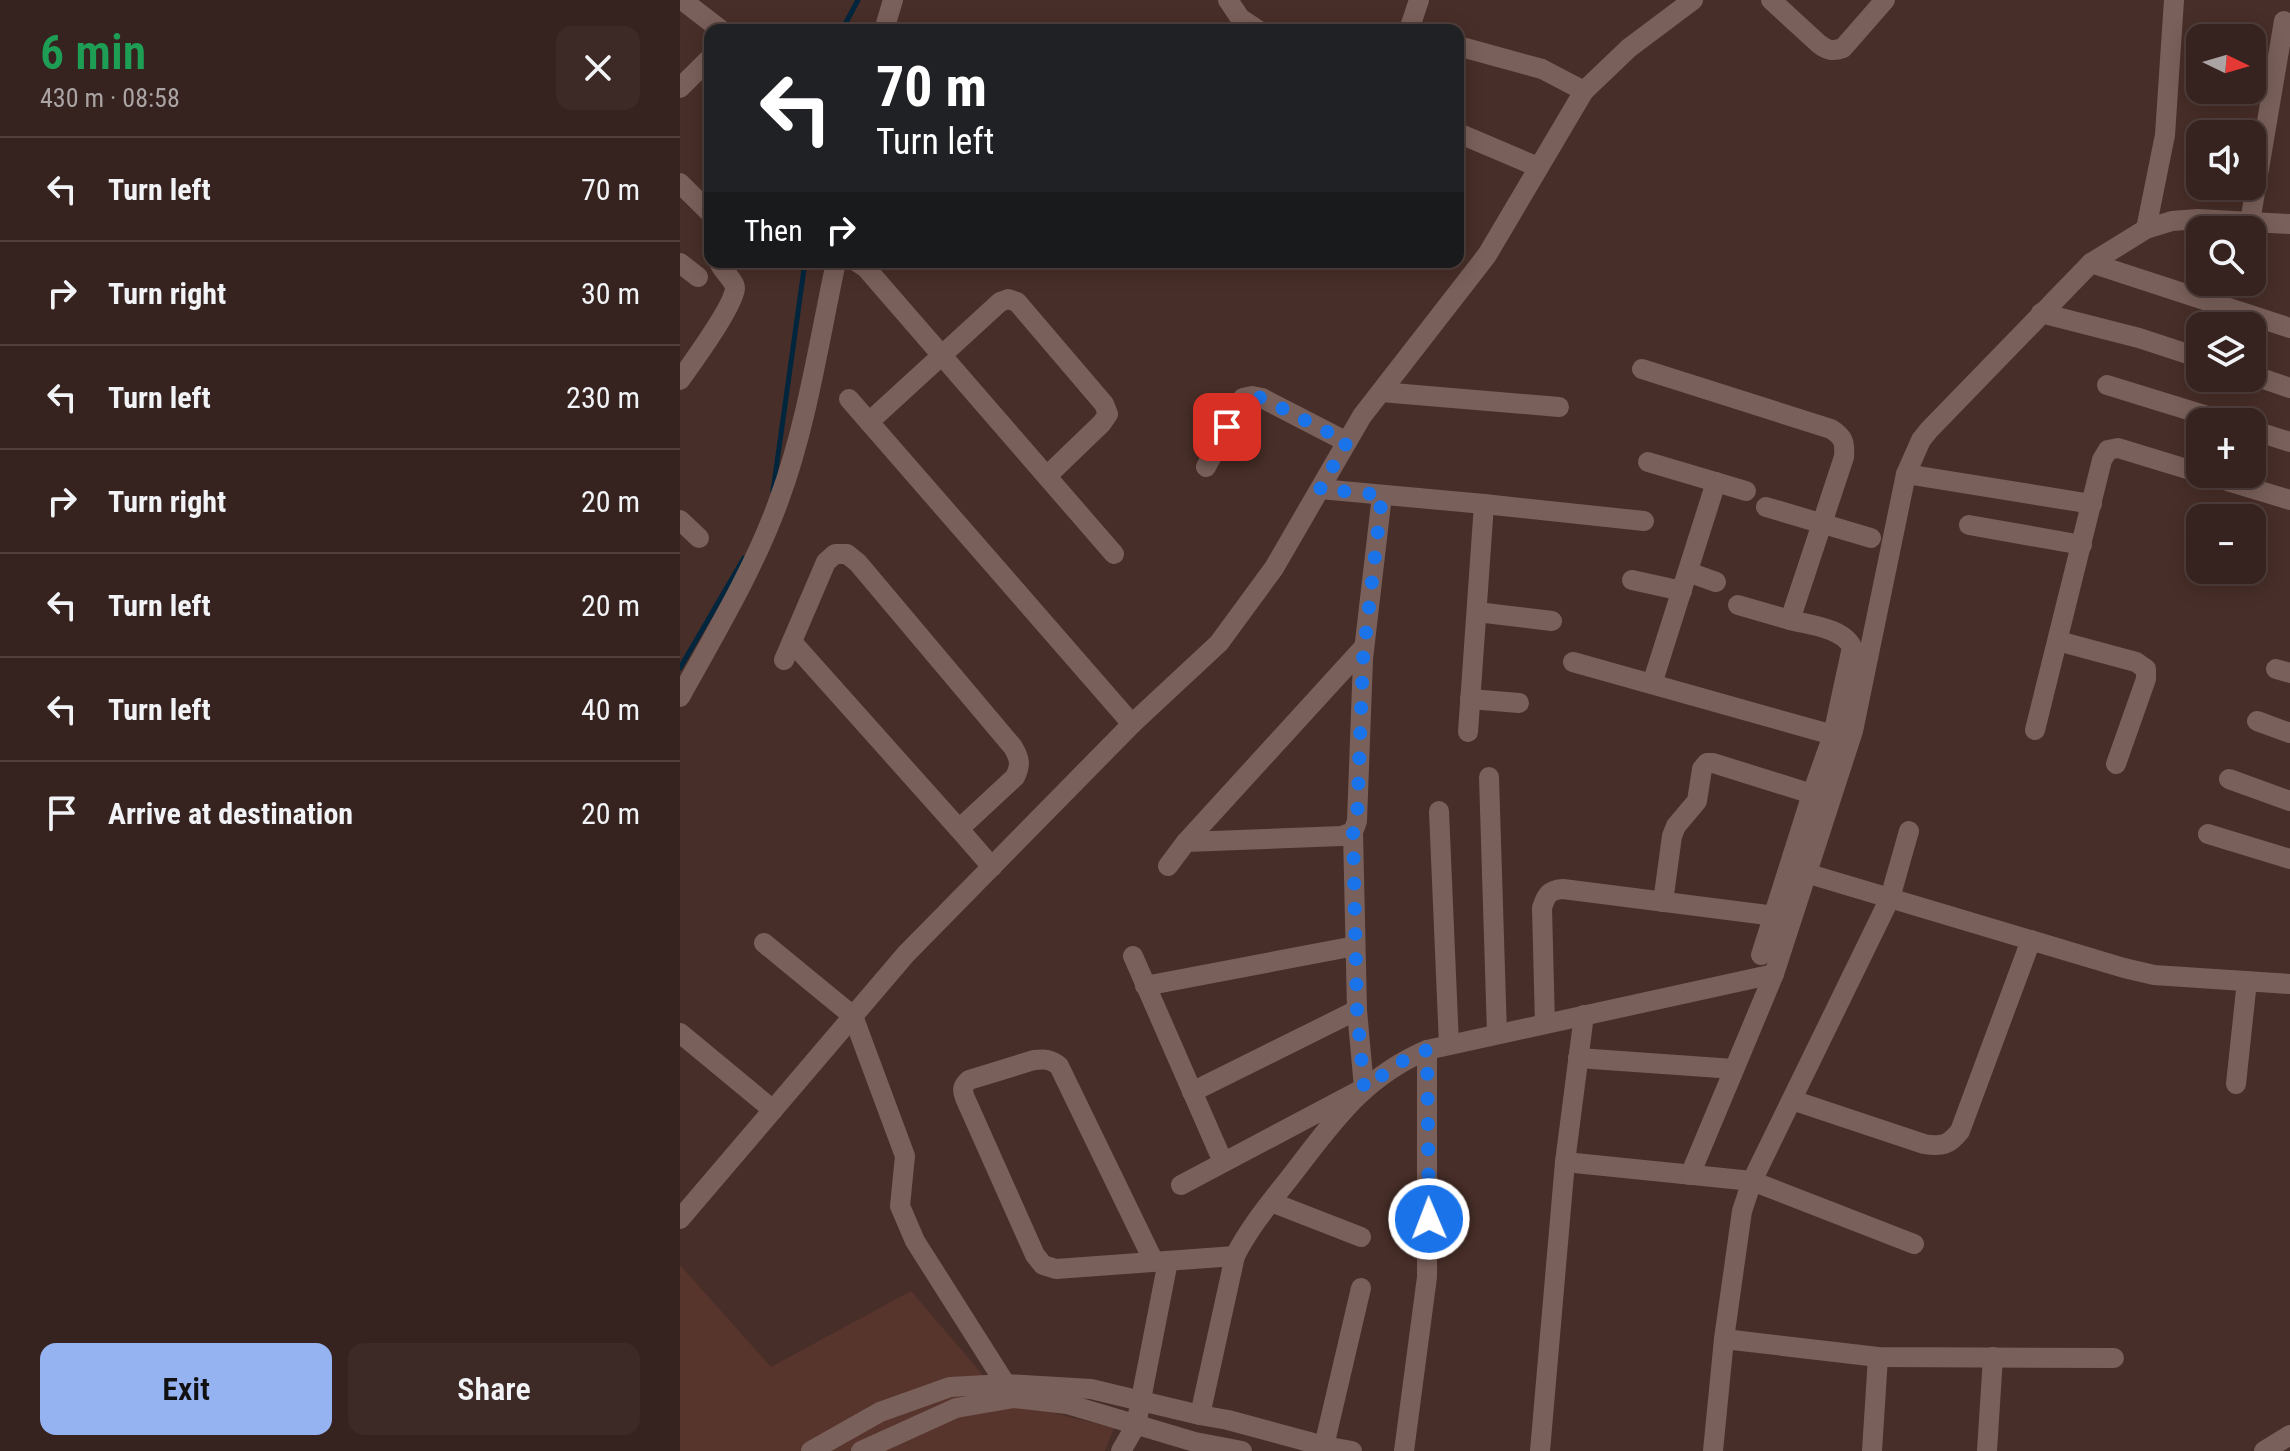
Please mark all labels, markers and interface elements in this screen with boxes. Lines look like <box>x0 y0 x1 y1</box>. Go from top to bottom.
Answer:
text: 6 min <box>40 24 146 81</box>
north arrow <box>2186 24 2266 104</box>
map controls <box>2186 24 2266 584</box>
button: close <box>556 26 640 110</box>
text: 70 m <box>876 54 987 120</box>
icon: left <box>744 56 848 160</box>
text: 430 m · 08:58 <box>40 83 180 113</box>
button: sound <box>2186 120 2266 200</box>
text: Turn left <box>876 121 994 163</box>
icon: left <box>40 167 84 211</box>
text: Turn left <box>108 172 211 207</box>
text: 70 m <box>581 172 640 207</box>
icon: right <box>819 208 863 252</box>
text: Then <box>744 213 803 248</box>
button: search <box>2186 216 2266 296</box>
icon: right <box>40 271 84 315</box>
text: Turn right <box>108 276 226 311</box>
text: 30 m <box>581 276 640 311</box>
button: layers <box>2186 312 2266 392</box>
icon: left <box>40 375 84 419</box>
text: Turn left <box>108 380 211 415</box>
text: 230 m <box>566 380 640 415</box>
pin <box>1193 393 1261 461</box>
icon: arrive <box>1205 405 1249 449</box>
button: + <box>2186 408 2266 488</box>
icon: right <box>40 479 84 523</box>
text: Turn right <box>108 484 226 519</box>
text: 20 m <box>581 484 640 519</box>
button: − <box>2186 504 2266 584</box>
icon: left <box>40 583 84 627</box>
text: Turn left <box>108 588 211 623</box>
text: 20 m <box>581 588 640 623</box>
icon: left <box>40 687 84 731</box>
text: Turn left <box>108 692 211 727</box>
text: 40 m <box>581 692 640 727</box>
icon: arrive <box>40 791 84 835</box>
text: Arrive at destination <box>108 796 353 831</box>
text: 20 m <box>581 796 640 831</box>
position arrow <box>1387 1177 1471 1261</box>
button: Exit <box>40 1343 332 1435</box>
button: Share <box>348 1343 640 1435</box>

